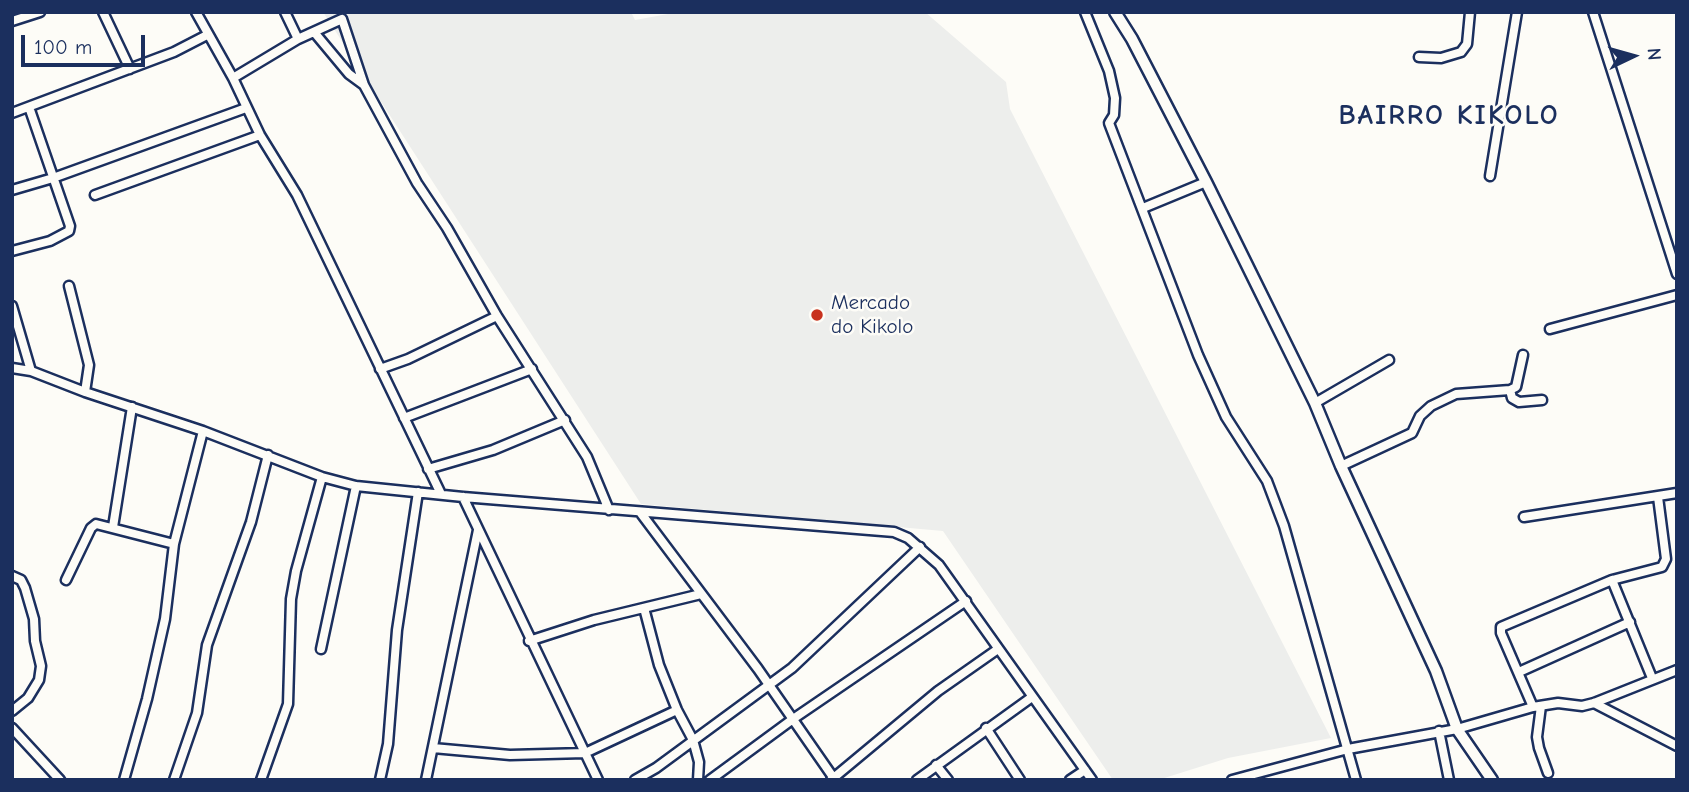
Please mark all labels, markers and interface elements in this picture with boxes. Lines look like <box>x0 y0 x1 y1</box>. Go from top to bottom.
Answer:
scale bar <box>24 21 149 65</box>
north arrow <box>1598 21 1668 91</box>
text: 100 m <box>34 35 92 59</box>
text: N <box>1642 47 1665 61</box>
district label: BAIRRO KIKOLO <box>1340 99 1558 133</box>
place label: Mercado do Kikolo <box>831 290 913 340</box>
marker: Mercado do Kikolo <box>809 307 825 323</box>

